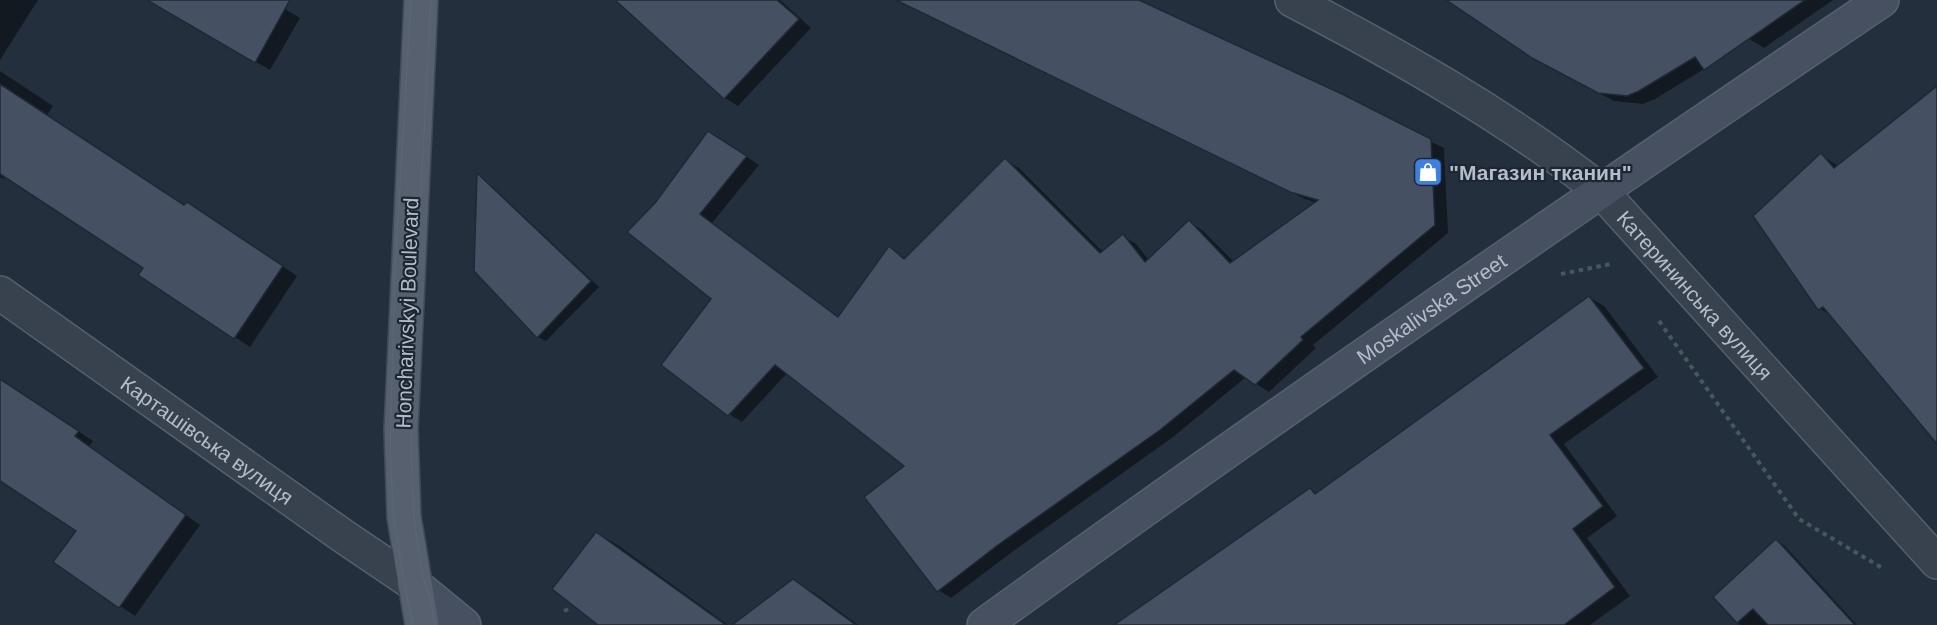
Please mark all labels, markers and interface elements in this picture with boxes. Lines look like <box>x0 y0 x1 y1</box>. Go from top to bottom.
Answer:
shop icon: "Магазин тканин" <box>1412 156 1444 188</box>
place label: "Магазин тканин" <box>1449 161 1632 184</box>
street label: Honcharivskyi Boulevard <box>391 197 423 429</box>
street label: Катерининська вулиця <box>1613 206 1777 384</box>
street label: Moskalivska Street <box>1352 248 1510 368</box>
street label: Карташівська вулиця <box>117 371 298 509</box>

